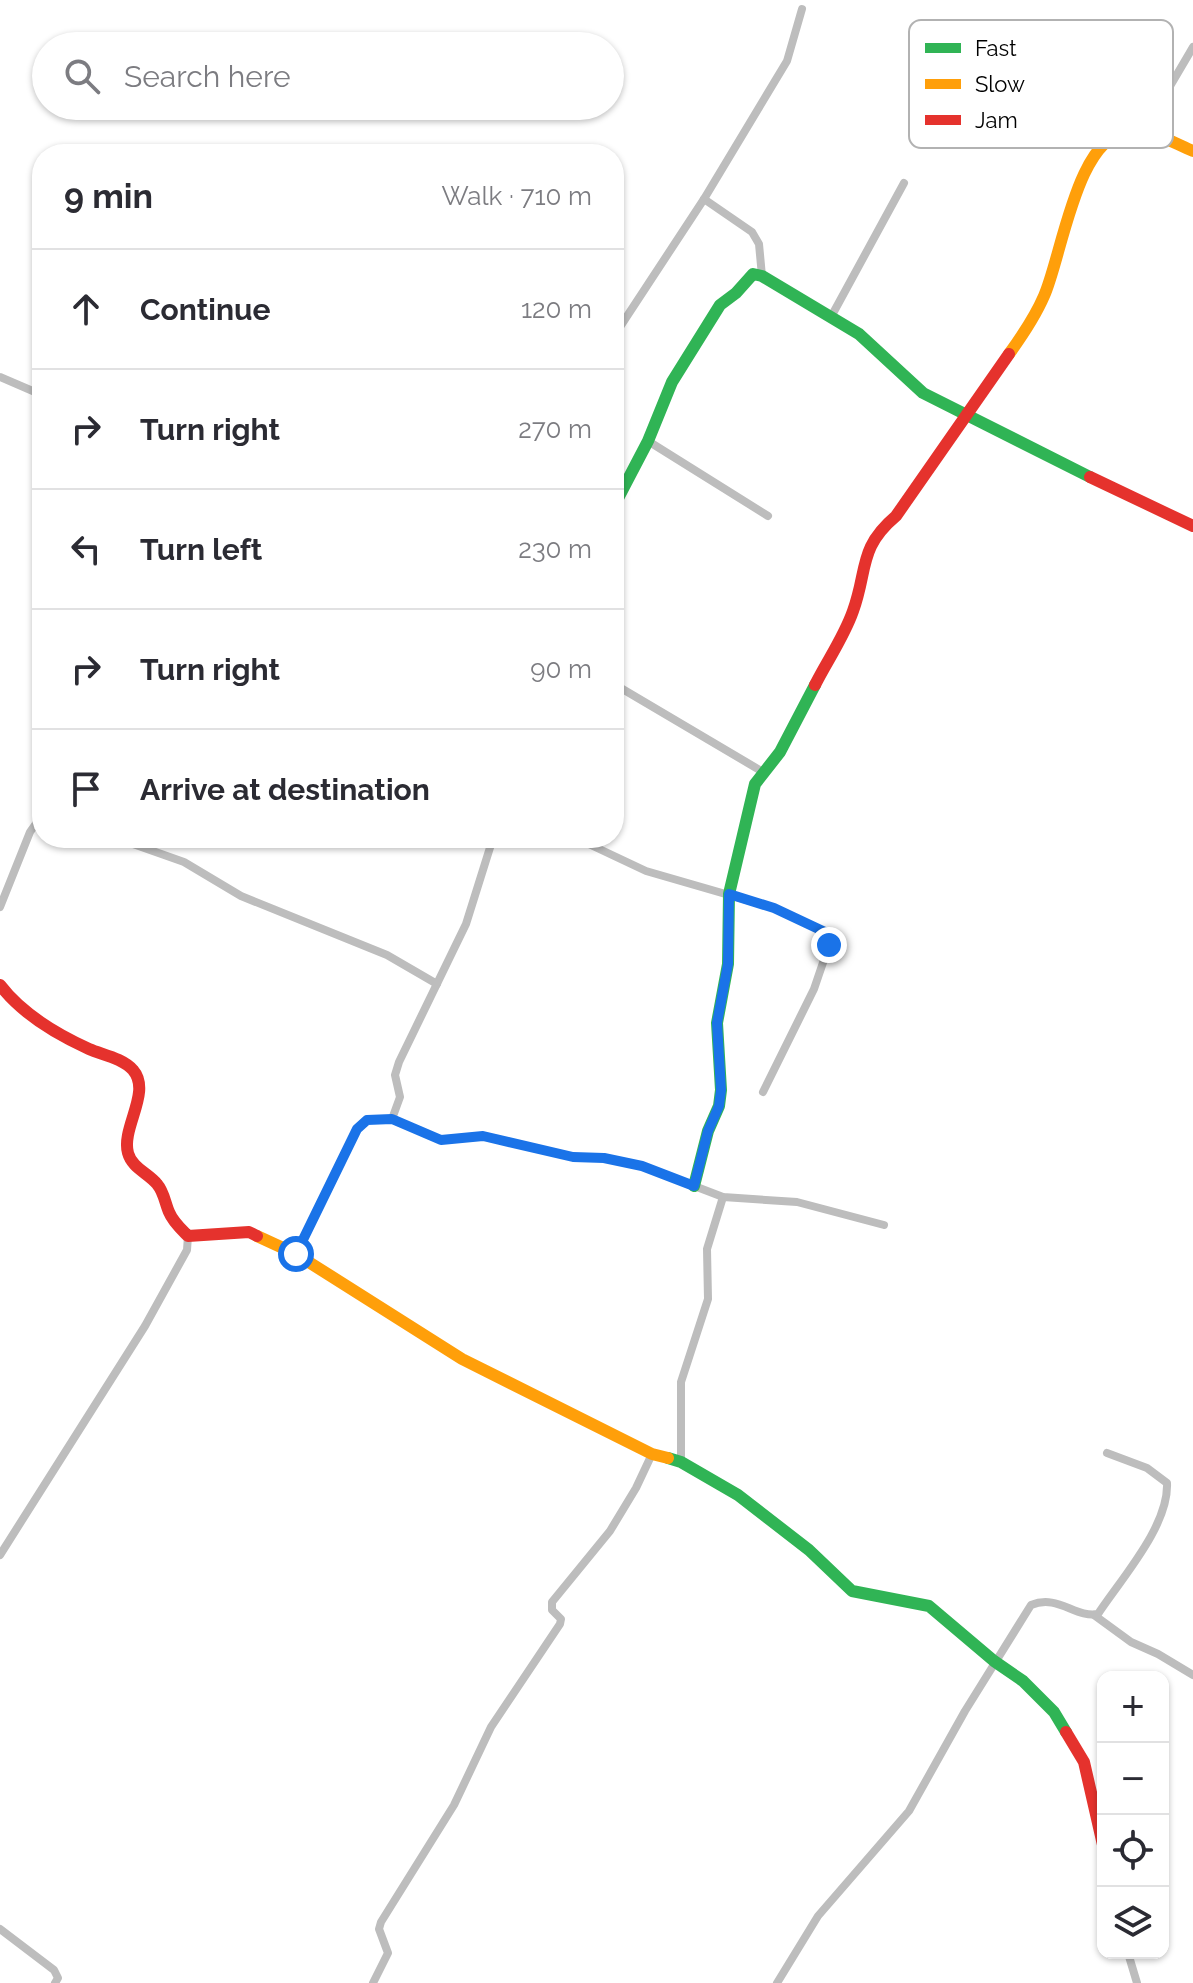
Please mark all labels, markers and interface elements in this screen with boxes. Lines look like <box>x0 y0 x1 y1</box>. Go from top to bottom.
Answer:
legend <box>909 20 1173 148</box>
search box <box>32 32 624 120</box>
text: Fast <box>975 35 1017 61</box>
icon: search <box>60 54 104 98</box>
text: Search here <box>124 59 291 94</box>
text: Slow <box>975 71 1025 97</box>
text: Jam <box>975 107 1018 133</box>
text: 9 min <box>64 176 153 216</box>
text: Walk · 710 m <box>442 181 592 211</box>
icon: ahead <box>64 287 108 331</box>
text: Continue <box>140 292 271 327</box>
text: 120 m <box>521 294 592 324</box>
icon: right <box>64 407 108 451</box>
text: Turn right <box>140 412 280 447</box>
text: 270 m <box>518 414 592 444</box>
icon: left <box>64 527 108 571</box>
text: Turn left <box>140 532 262 567</box>
text: 230 m <box>518 534 592 564</box>
icon: right <box>64 647 108 691</box>
text: Turn right <box>140 652 280 687</box>
text: 90 m <box>530 654 592 684</box>
icon: arrive <box>64 767 108 811</box>
text: Arrive at destination <box>140 772 430 807</box>
route end <box>811 927 847 963</box>
route start <box>278 1236 314 1272</box>
map controls <box>1097 1671 1169 1959</box>
button: + <box>1097 1671 1169 1743</box>
button: − <box>1097 1743 1169 1815</box>
button: locate <box>1097 1815 1169 1887</box>
button: layers <box>1097 1887 1169 1959</box>

